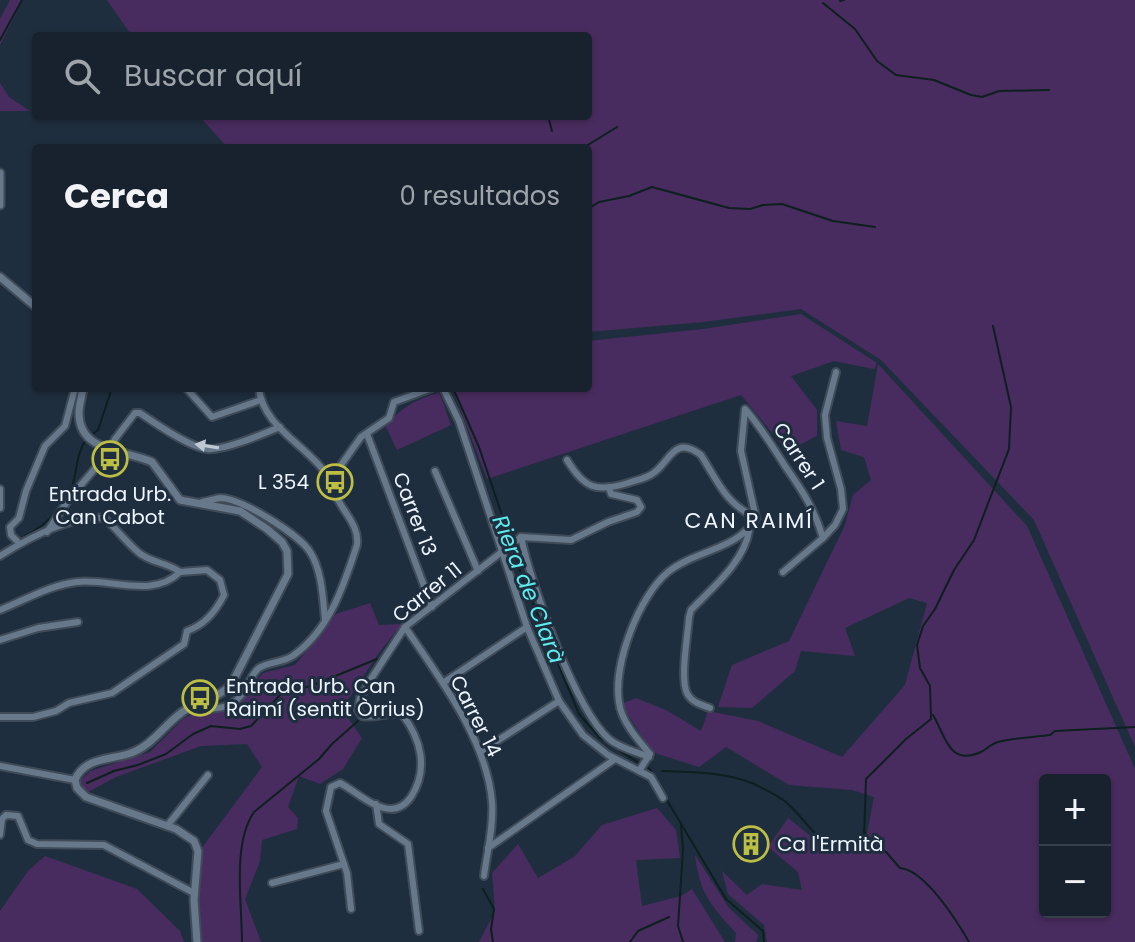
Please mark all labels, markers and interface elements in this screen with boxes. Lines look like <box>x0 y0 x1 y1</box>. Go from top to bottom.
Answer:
search box <box>32 32 592 120</box>
icon: search <box>60 54 104 98</box>
text: Buscar aquí <box>124 54 302 97</box>
text: Cerca <box>64 172 169 220</box>
text: 0 resultados <box>399 178 560 214</box>
street label: Carrer 1 <box>767 417 831 495</box>
bus stop icon: Entrada Urb. Can Cabot <box>91 440 129 478</box>
one-way arrow <box>194 440 219 452</box>
bus stop icon: L 354 <box>316 463 354 501</box>
place label: L 354 <box>258 468 309 496</box>
street label: Carrer 13 <box>386 468 444 560</box>
place label: Entrada Urb. Can Cabot <box>49 480 171 531</box>
district label: CAN RAIMÍ <box>684 505 814 536</box>
water label: Riera de Clarà <box>485 510 572 668</box>
street label: Carrer 11 <box>386 555 468 629</box>
street label: Carrer 14 <box>444 670 508 762</box>
place label: Entrada Urb. Can Raimí (sentit Òrrius) <box>226 672 425 723</box>
bus stop icon: Entrada Urb. Can Raimí (sentit Òrrius) <box>181 679 219 717</box>
map controls <box>1039 774 1111 918</box>
button: + <box>1039 774 1111 846</box>
building icon: Ca l'Ermità <box>732 825 770 863</box>
place label: Ca l'Ermità <box>777 830 883 858</box>
button: − <box>1039 846 1111 918</box>

